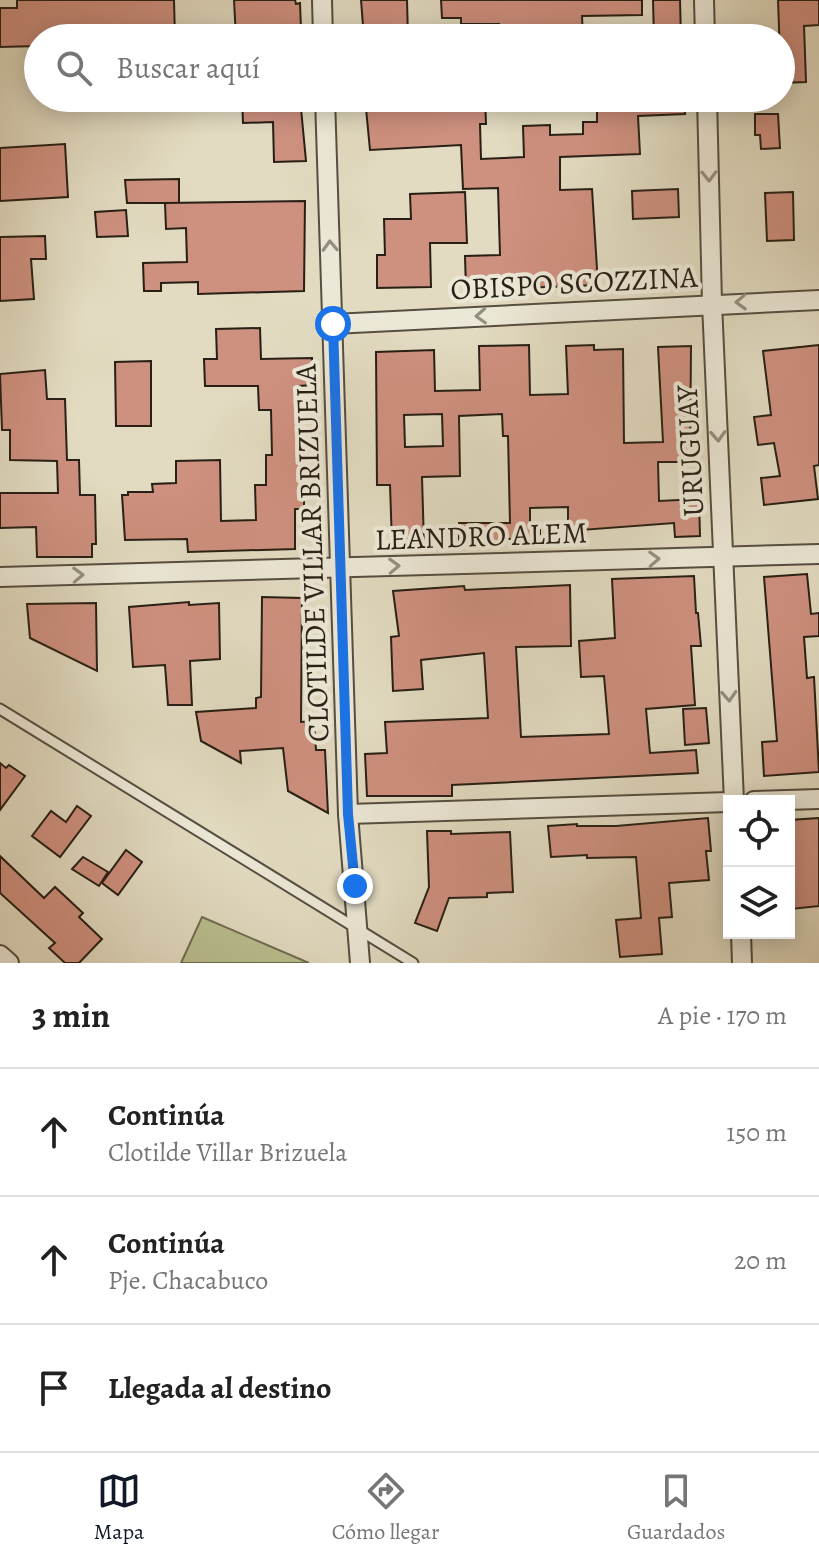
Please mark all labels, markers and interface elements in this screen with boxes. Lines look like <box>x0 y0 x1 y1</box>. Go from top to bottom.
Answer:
search box <box>24 24 795 112</box>
icon: search <box>52 46 96 90</box>
text: Buscar aquí <box>116 48 260 88</box>
one-way arrow <box>700 170 717 183</box>
one-way arrow <box>322 239 339 252</box>
street label: OBISPO SCOZZINA <box>449 257 699 309</box>
one-way arrow <box>734 294 747 311</box>
route start <box>315 306 351 342</box>
one-way arrow <box>474 307 487 324</box>
street label: CLOTILDE VILLAR BRIZUELA <box>285 363 339 743</box>
street label: URUGUAY <box>667 384 713 518</box>
one-way arrow <box>709 430 726 443</box>
street label: LEANDRO ALEM <box>374 512 588 560</box>
one-way arrow <box>648 550 661 567</box>
one-way arrow <box>388 558 401 575</box>
one-way arrow <box>72 566 85 584</box>
one-way arrow <box>721 690 738 703</box>
map controls <box>723 795 795 939</box>
button: locate <box>723 795 795 867</box>
button: layers <box>723 867 795 939</box>
route end <box>337 868 373 904</box>
text: 3 min <box>32 992 110 1039</box>
text: A pie · 170 m <box>658 998 787 1033</box>
text: Continúa <box>108 1095 225 1135</box>
icon: ahead <box>32 1110 76 1154</box>
text: 150 m <box>726 1115 787 1150</box>
text: Clotilde Villar Brizuela <box>108 1135 347 1170</box>
text: Continúa <box>108 1223 225 1263</box>
icon: ahead <box>32 1238 76 1282</box>
text: 20 m <box>734 1243 787 1278</box>
text: Pje. Chacabuco <box>108 1263 268 1298</box>
icon: arrive <box>32 1366 76 1410</box>
text: Llegada al destino <box>108 1368 331 1408</box>
tab: Mapa <box>94 1469 144 1547</box>
tab: Cómo llegar <box>332 1469 439 1547</box>
tab: Guardados <box>627 1469 725 1547</box>

